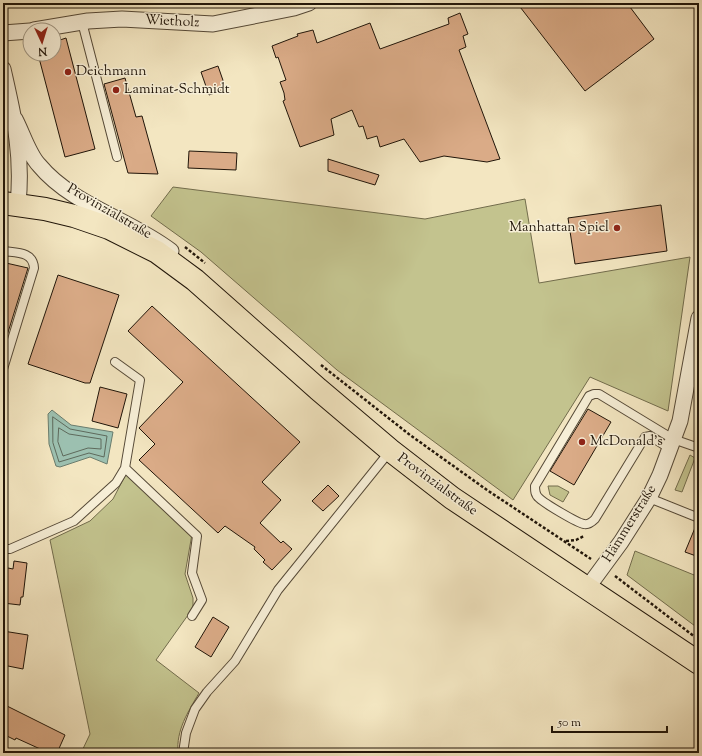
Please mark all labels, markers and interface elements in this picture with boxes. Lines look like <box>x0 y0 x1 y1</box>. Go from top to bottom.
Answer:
street label: Wietholz <box>144 11 200 33</box>
north arrow <box>22 22 62 62</box>
text: N <box>37 43 49 59</box>
place label: Deichmann <box>76 62 147 82</box>
marker: Deichmann <box>63 67 73 77</box>
place label: Laminat-Schmidt <box>124 80 230 100</box>
marker: Laminat-Schmidt <box>111 85 121 95</box>
street label: Provinzialstraße <box>63 180 155 244</box>
place label: Manhattan Spiel <box>509 218 609 238</box>
marker: Manhattan Spiel <box>612 223 622 233</box>
place label: McDonald's <box>590 432 663 452</box>
marker: McDonald's <box>577 437 587 447</box>
street label: Provinzialstraße <box>393 449 481 521</box>
street label: Hämmerstraße <box>598 481 662 567</box>
scale bar <box>552 708 667 734</box>
text: 50 m <box>557 714 581 732</box>

